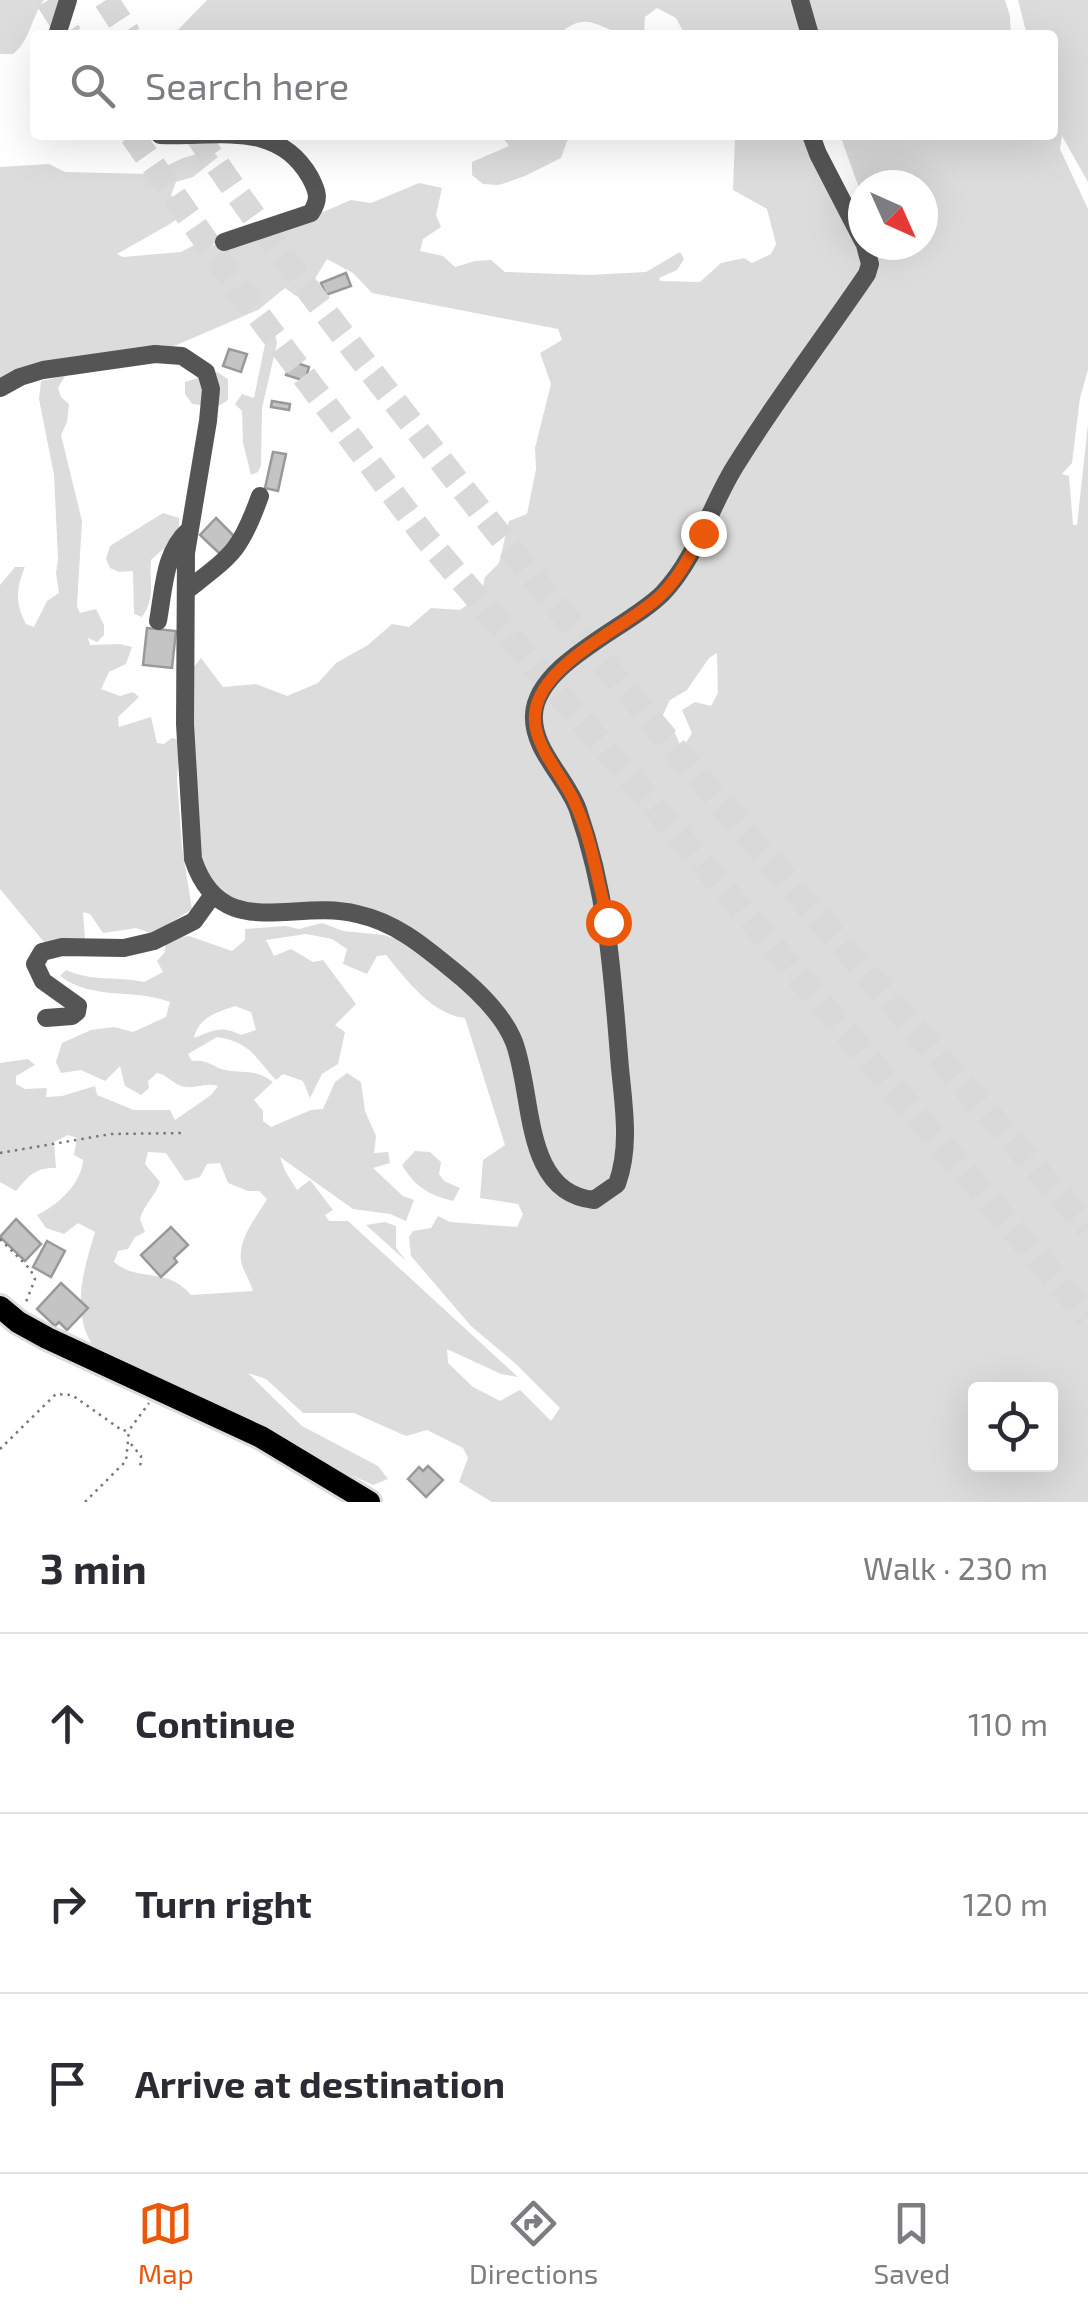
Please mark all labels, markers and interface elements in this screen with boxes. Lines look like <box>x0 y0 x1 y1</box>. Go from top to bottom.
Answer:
search box <box>30 30 1058 140</box>
icon: search <box>65 58 120 113</box>
text: Search here <box>145 62 349 108</box>
north arrow <box>848 170 938 260</box>
route end <box>681 511 727 557</box>
route start <box>586 900 632 946</box>
map controls <box>968 1382 1058 1472</box>
button: locate <box>968 1382 1058 1472</box>
text: 3 min <box>40 1542 147 1592</box>
text: Walk · 230 m <box>863 1548 1048 1586</box>
icon: ahead <box>40 1696 95 1751</box>
text: Continue <box>135 1700 295 1746</box>
text: 110 m <box>968 1704 1048 1742</box>
icon: right <box>40 1876 95 1931</box>
text: Turn right <box>135 1880 312 1926</box>
text: 120 m <box>963 1884 1048 1922</box>
icon: arrive <box>40 2056 95 2111</box>
text: Arrive at destination <box>135 2060 505 2106</box>
tab: Map <box>138 2196 194 2290</box>
tab: Directions <box>469 2196 598 2290</box>
tab: Saved <box>874 2196 950 2290</box>

